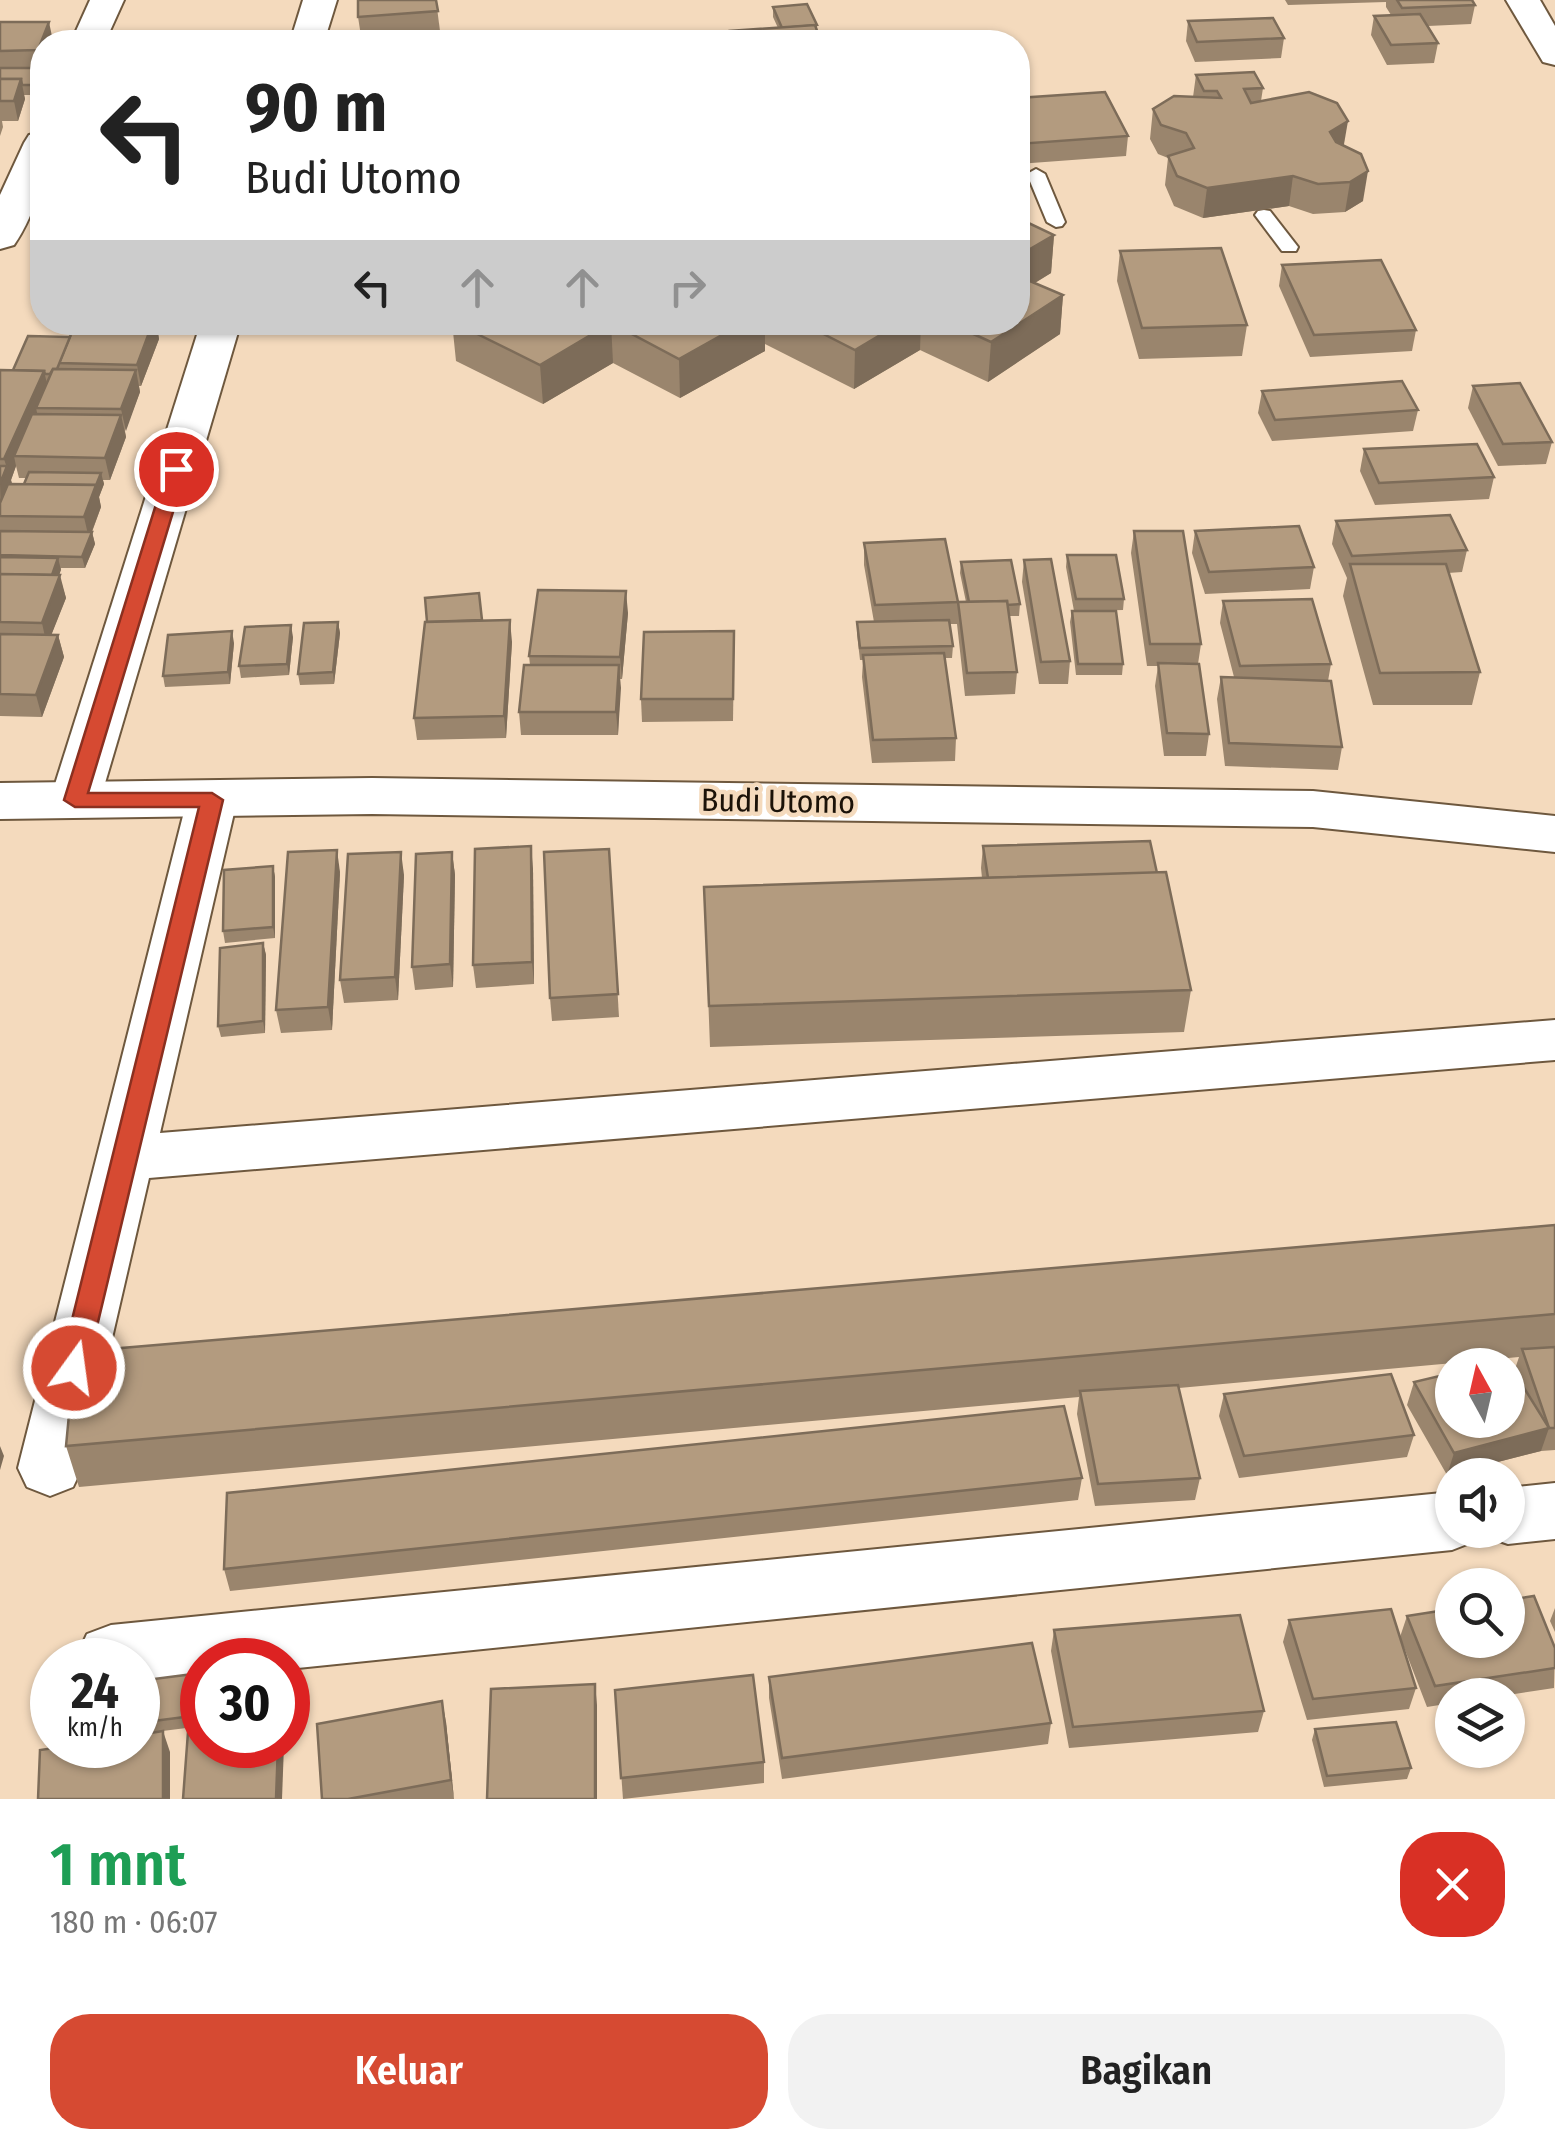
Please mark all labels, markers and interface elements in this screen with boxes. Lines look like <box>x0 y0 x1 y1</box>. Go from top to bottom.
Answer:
text: 90 m <box>245 66 387 150</box>
icon: left <box>80 70 210 200</box>
text: Budi Utomo <box>245 151 462 205</box>
icon: left <box>345 260 400 315</box>
icon: ahead <box>450 260 505 315</box>
icon: ahead <box>555 260 610 315</box>
icon: right <box>660 260 715 315</box>
pin <box>134 427 219 512</box>
icon: arrive <box>149 442 204 497</box>
street label: Budi Utomo <box>701 781 855 821</box>
position arrow <box>22 1316 126 1420</box>
north arrow <box>1435 1348 1525 1438</box>
map controls <box>1435 1348 1525 1768</box>
button: sound <box>1435 1458 1525 1548</box>
button: search <box>1435 1568 1525 1658</box>
speed limit sign: 30 <box>180 1638 310 1768</box>
text: 24 <box>71 1661 119 1721</box>
button: layers <box>1435 1678 1525 1768</box>
text: km/h <box>67 1713 123 1743</box>
text: 1 mnt <box>50 1829 186 1901</box>
button: close <box>1400 1832 1505 1937</box>
text: 180 m · 06:07 <box>50 1903 218 1941</box>
button: Keluar <box>50 2014 768 2129</box>
button: Bagikan <box>788 2014 1505 2129</box>

